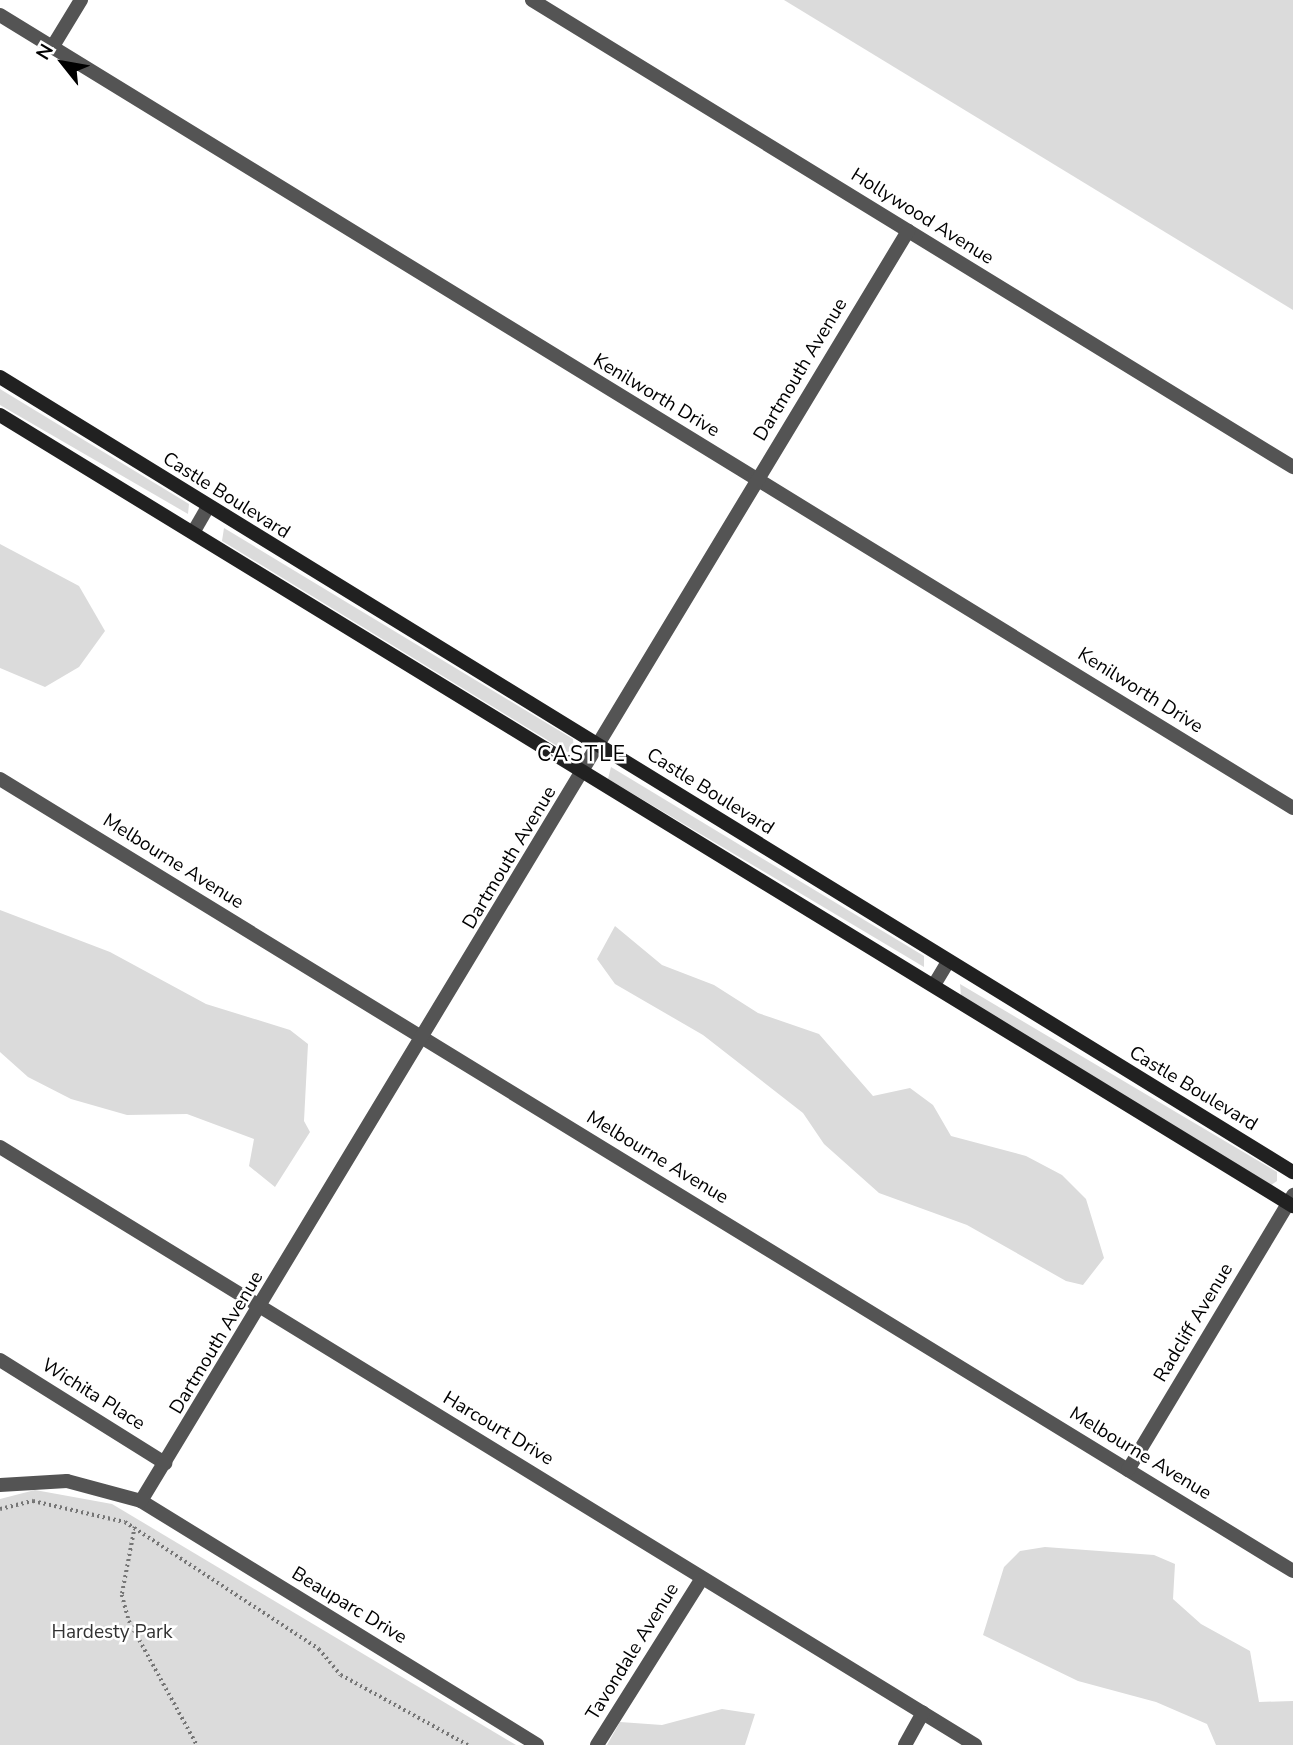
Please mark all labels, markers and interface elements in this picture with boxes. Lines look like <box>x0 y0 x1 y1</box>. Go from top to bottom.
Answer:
north arrow <box>28 28 98 98</box>
text: N <box>30 39 60 65</box>
street label: Hollywood Avenue <box>847 164 997 270</box>
street label: Dartmouth Avenue <box>749 294 853 446</box>
street label: Kenilworth Drive <box>589 349 723 443</box>
street label: Castle Boulevard <box>158 448 294 544</box>
street label: Kenilworth Drive <box>1073 643 1207 739</box>
district label: CASTLE <box>538 741 626 767</box>
street label: Castle Boulevard <box>642 744 778 840</box>
street label: Dartmouth Avenue <box>458 782 562 934</box>
street label: Melbourne Avenue <box>98 810 248 914</box>
street label: Castle Boulevard <box>1125 1042 1261 1136</box>
street label: Melbourne Avenue <box>582 1107 732 1209</box>
street label: Radcliff Avenue <box>1150 1259 1238 1387</box>
street label: Dartmouth Avenue <box>165 1267 269 1419</box>
street label: Wichita Place <box>37 1354 149 1436</box>
street label: Harcourt Drive <box>439 1387 557 1471</box>
street label: Melbourne Avenue <box>1065 1403 1215 1505</box>
street label: Beauparc Drive <box>287 1563 411 1649</box>
street label: Tavondale Avenue <box>582 1579 684 1725</box>
park label: Hardesty Park <box>52 1622 172 1644</box>

